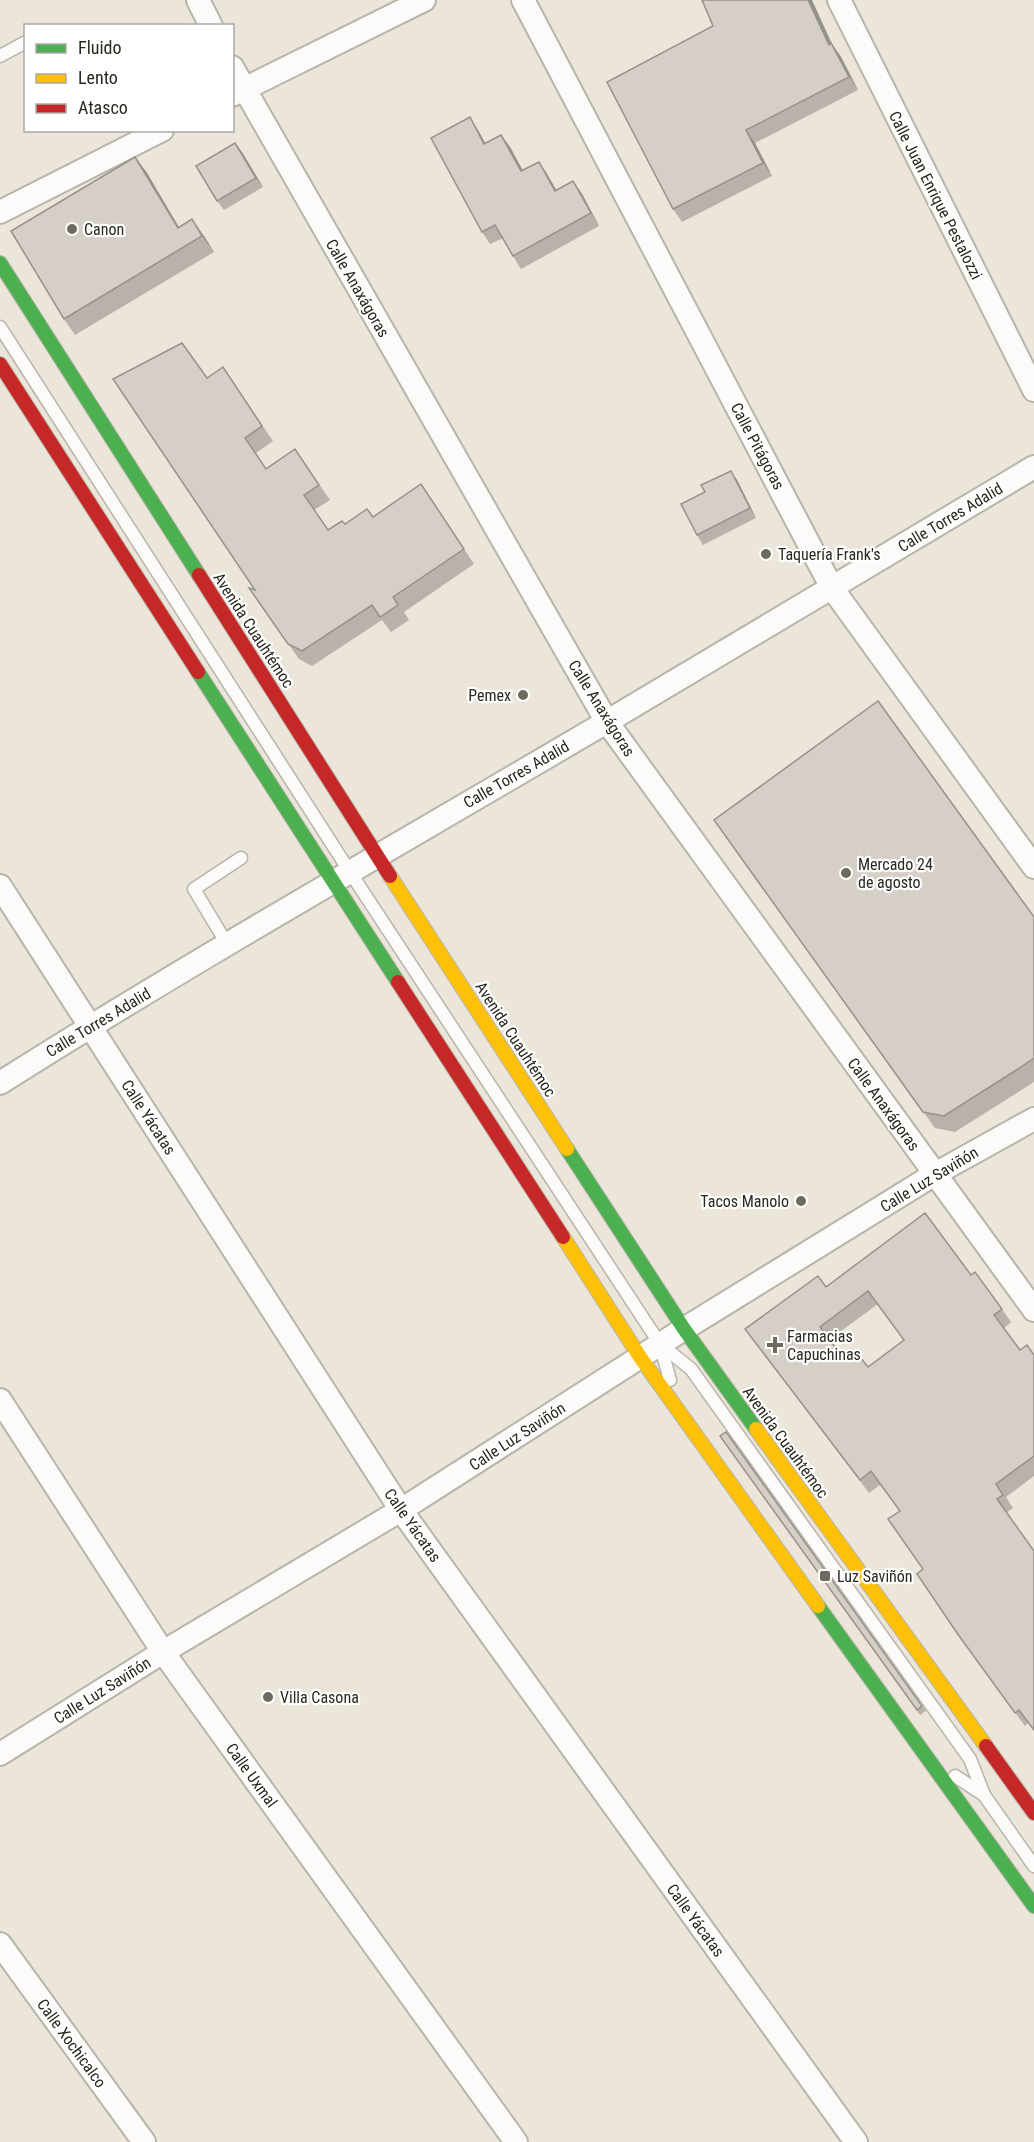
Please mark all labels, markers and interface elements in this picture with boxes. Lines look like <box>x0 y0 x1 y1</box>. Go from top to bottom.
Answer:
legend <box>24 24 234 132</box>
text: Fluido <box>78 37 122 58</box>
text: Lento <box>78 67 118 88</box>
text: Atasco <box>78 97 128 118</box>
street label: Calle Juan Enrique Pestalozzi <box>885 108 986 283</box>
place label: Canon <box>84 220 124 239</box>
marker: Canon <box>65 222 79 236</box>
street label: Calle Anaxágoras <box>322 236 393 341</box>
street label: Calle Pitágoras <box>727 400 788 493</box>
street label: Calle Torres Adalid <box>894 479 1006 556</box>
place label: Taquería Frank's <box>778 545 880 564</box>
marker: Taquería Frank's <box>759 547 773 561</box>
street label: Avenida Cuauhtémoc <box>209 569 298 691</box>
street label: Calle Anaxágoras <box>564 657 639 760</box>
place label: Pemex <box>468 686 511 705</box>
marker: Pemex <box>516 688 530 702</box>
street label: Calle Torres Adalid <box>460 737 572 812</box>
place label: Mercado 24 de agosto <box>858 855 933 892</box>
marker: Mercado 24 de agosto <box>839 866 853 880</box>
street label: Avenida Cuauhtémoc <box>471 978 560 1100</box>
street label: Calle Torres Adalid <box>42 984 154 1061</box>
street label: Calle Anaxágoras <box>844 1054 924 1154</box>
street label: Calle Yácatas <box>117 1076 180 1158</box>
street label: Calle Luz Saviñón <box>877 1143 982 1216</box>
place label: Tacos Manolo <box>700 1192 789 1211</box>
marker: Tacos Manolo <box>794 1194 808 1208</box>
place label: Farmacias Capuchinas <box>787 1327 861 1364</box>
marker: Farmacias Capuchinas <box>768 1338 782 1352</box>
street label: Avenida Cuauhtémoc <box>739 1383 832 1502</box>
street label: Calle Luz Saviñón <box>466 1398 569 1475</box>
street label: Calle Yácatas <box>380 1485 445 1566</box>
place label: Luz Saviñón <box>837 1567 913 1586</box>
marker: Luz Saviñón <box>818 1569 832 1583</box>
street label: Calle Luz Saviñón <box>50 1653 154 1728</box>
place label: Villa Casona <box>280 1688 359 1707</box>
marker: Villa Casona <box>261 1690 275 1704</box>
street label: Calle Uxmal <box>222 1740 281 1811</box>
street label: Calle Yácatas <box>663 1880 728 1960</box>
street label: Calle Xochicalco <box>33 1995 110 2091</box>

